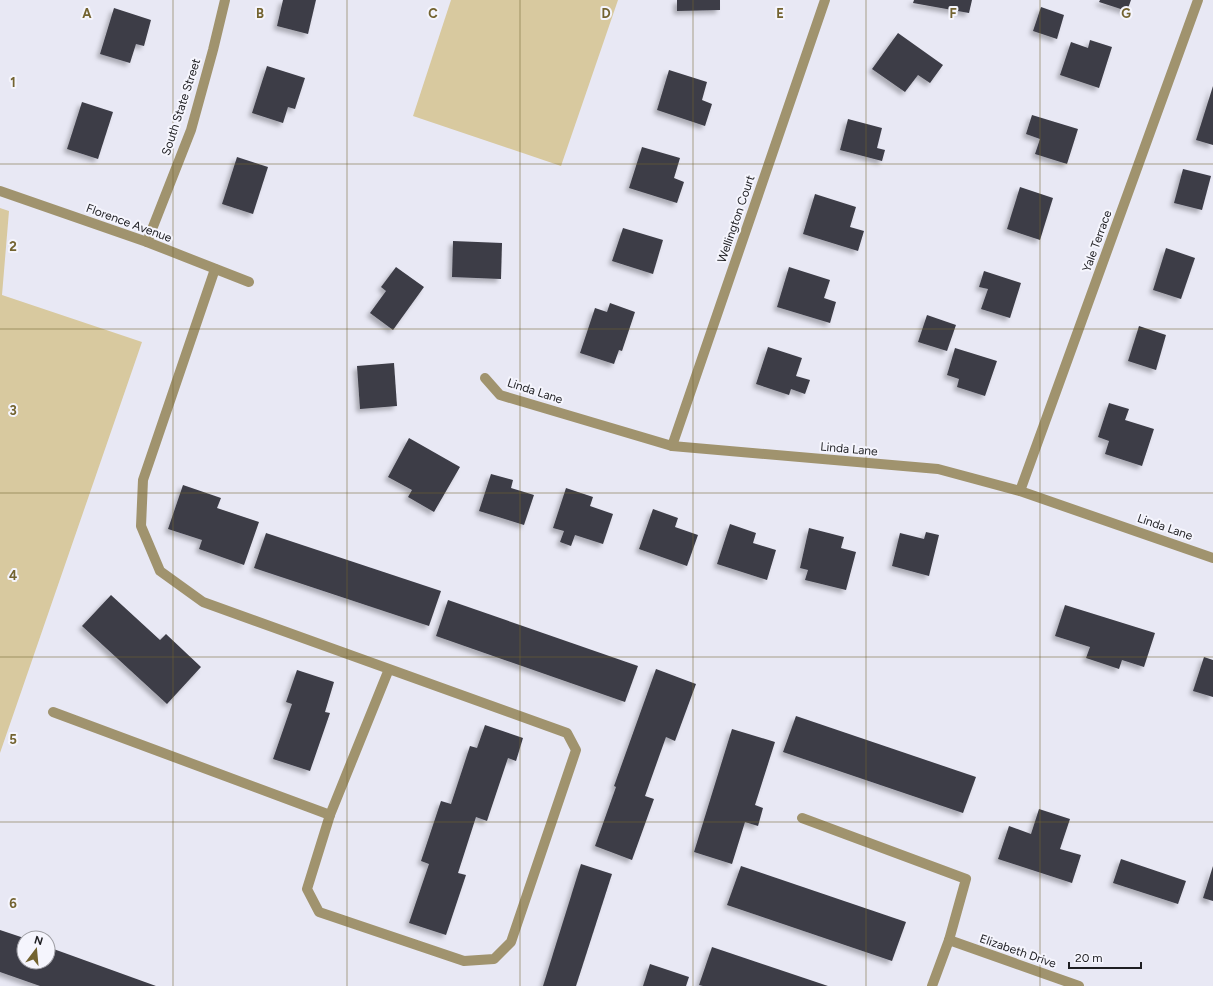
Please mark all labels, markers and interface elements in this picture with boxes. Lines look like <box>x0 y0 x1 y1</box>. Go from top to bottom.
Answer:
text: A <box>82 6 92 21</box>
text: B <box>256 6 264 21</box>
text: C <box>428 6 438 21</box>
text: D <box>601 6 611 21</box>
text: E <box>776 6 784 21</box>
text: F <box>949 6 957 21</box>
text: G <box>1121 6 1131 21</box>
street label: South State Street <box>159 56 203 157</box>
text: 1 <box>10 75 16 90</box>
street label: Wellington Court <box>714 173 758 264</box>
street label: Florence Avenue <box>84 201 174 245</box>
street label: Yale Terrace <box>1079 208 1115 274</box>
text: 2 <box>9 239 17 254</box>
street label: Linda Lane <box>506 375 565 407</box>
text: 3 <box>9 403 17 418</box>
street label: Linda Lane <box>820 440 879 459</box>
street label: Linda Lane <box>1136 511 1195 543</box>
text: 4 <box>9 568 17 583</box>
text: 5 <box>9 732 17 747</box>
text: 6 <box>9 896 17 911</box>
north arrow <box>16 930 56 970</box>
street label: Elizabeth Drive <box>978 931 1059 971</box>
text: N <box>33 933 45 948</box>
scale bar <box>1069 944 1141 970</box>
text: 20 m <box>1075 951 1103 965</box>

